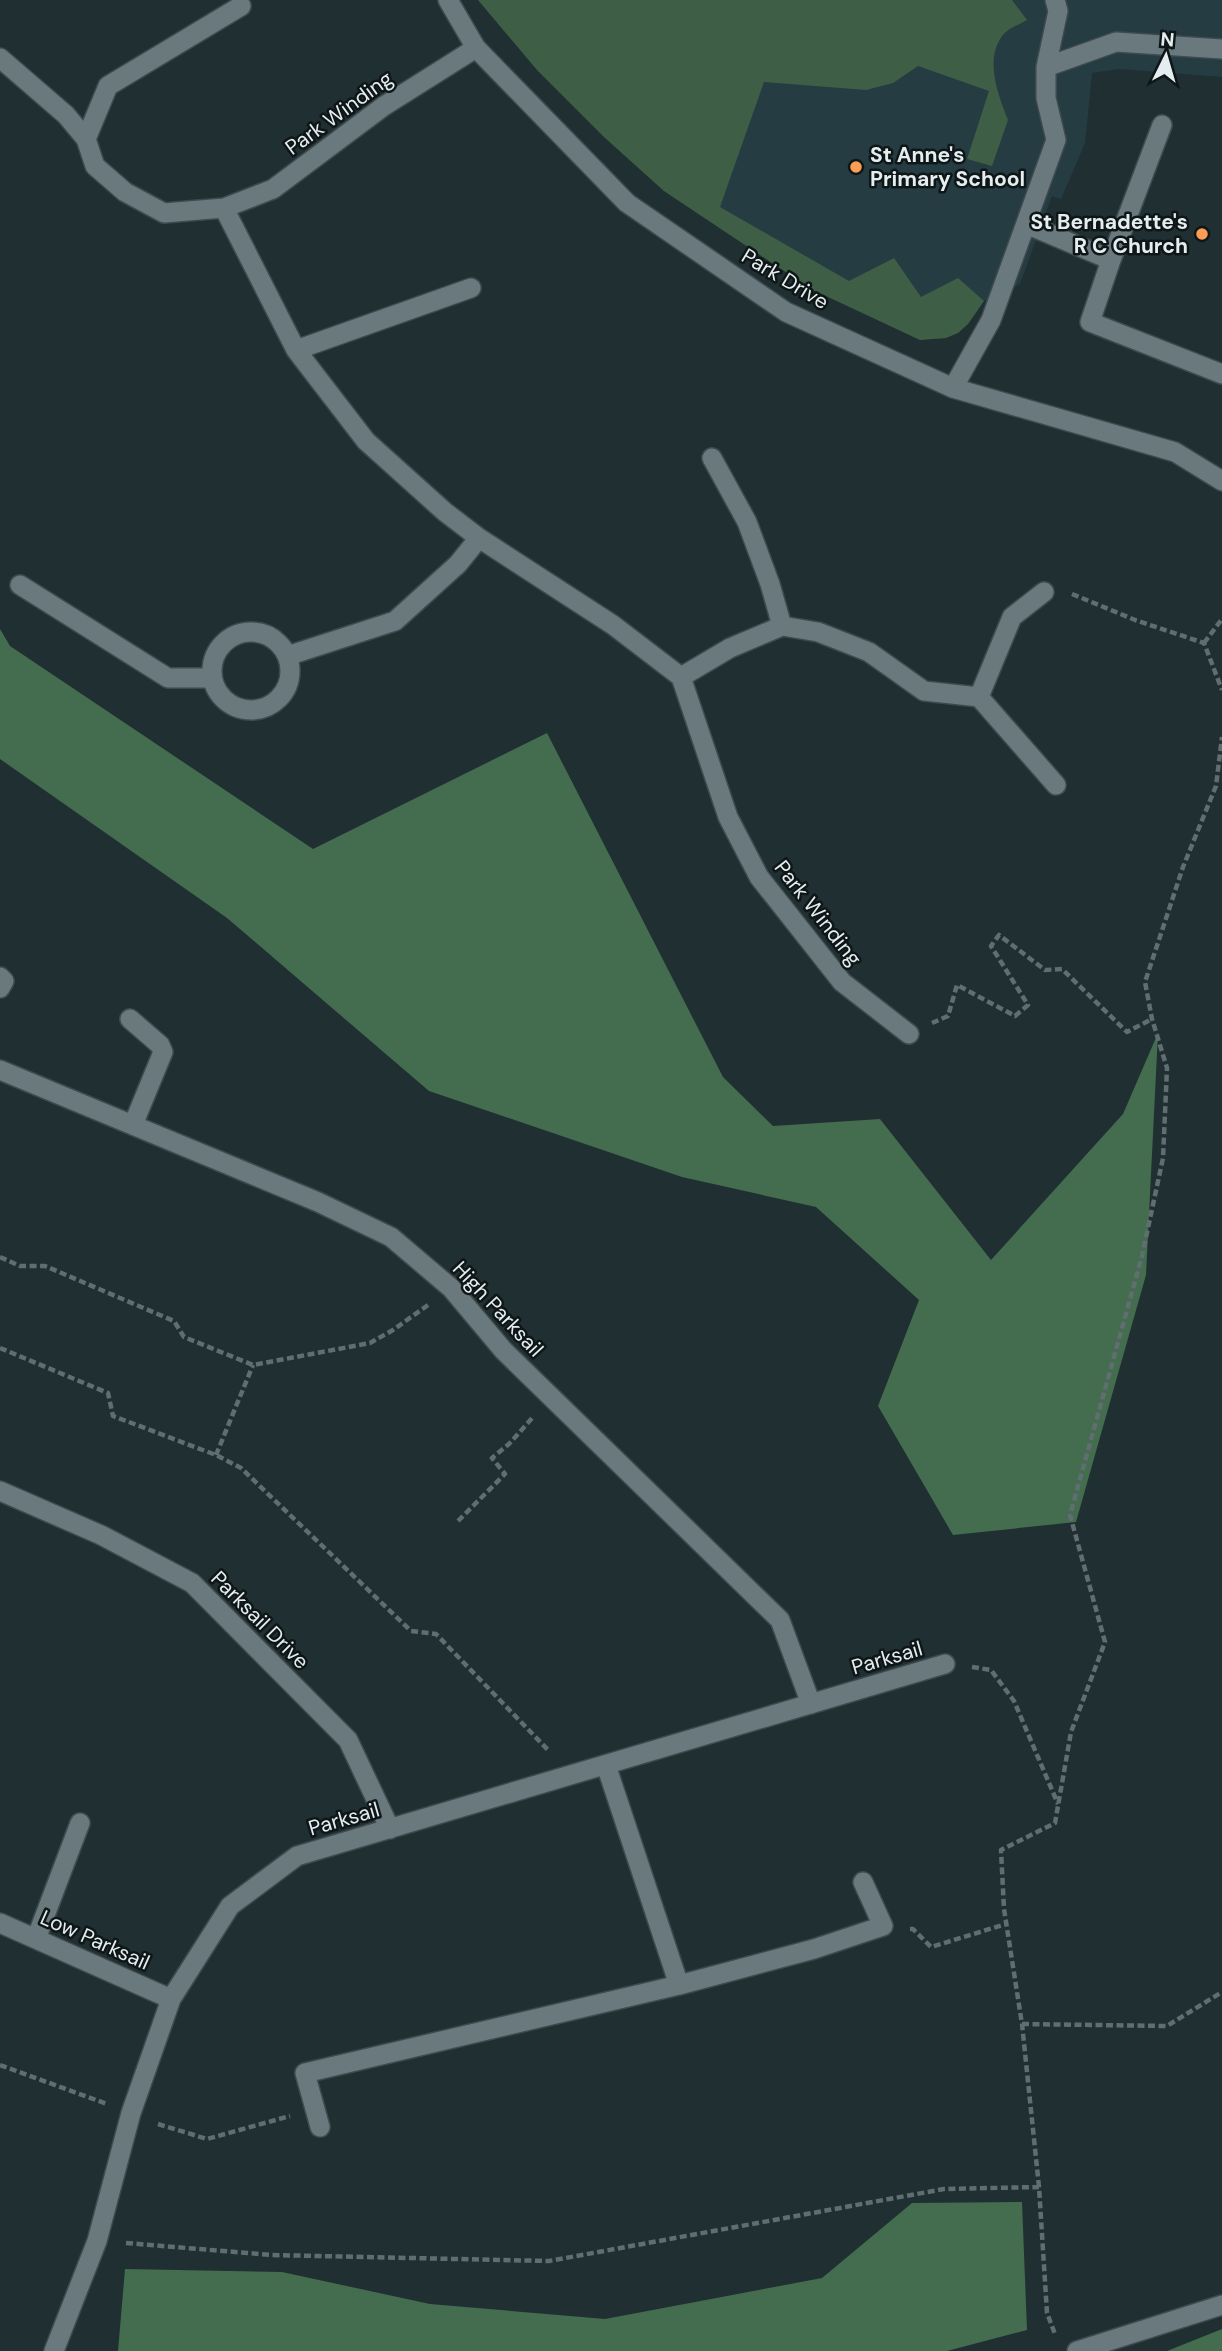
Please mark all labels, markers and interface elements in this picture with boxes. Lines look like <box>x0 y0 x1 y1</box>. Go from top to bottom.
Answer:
north arrow <box>1131 21 1201 91</box>
text: N <box>1159 27 1175 53</box>
street label: Park Winding <box>280 64 399 161</box>
place label: St Anne's Primary School <box>870 141 1025 193</box>
marker: St Anne's Primary School <box>848 159 864 175</box>
place label: St Bernadette's R C Church <box>1030 208 1188 260</box>
marker: St Bernadette's R C Church <box>1194 226 1210 242</box>
street label: Park Drive <box>736 242 834 316</box>
street label: Park Winding <box>768 855 868 972</box>
street label: High Parksail <box>446 1255 550 1363</box>
street label: Parksail Drive <box>205 1565 315 1675</box>
street label: Parksail <box>848 1635 926 1681</box>
street label: Parksail <box>305 1796 383 1842</box>
street label: Low Parksail <box>36 1903 154 1977</box>

